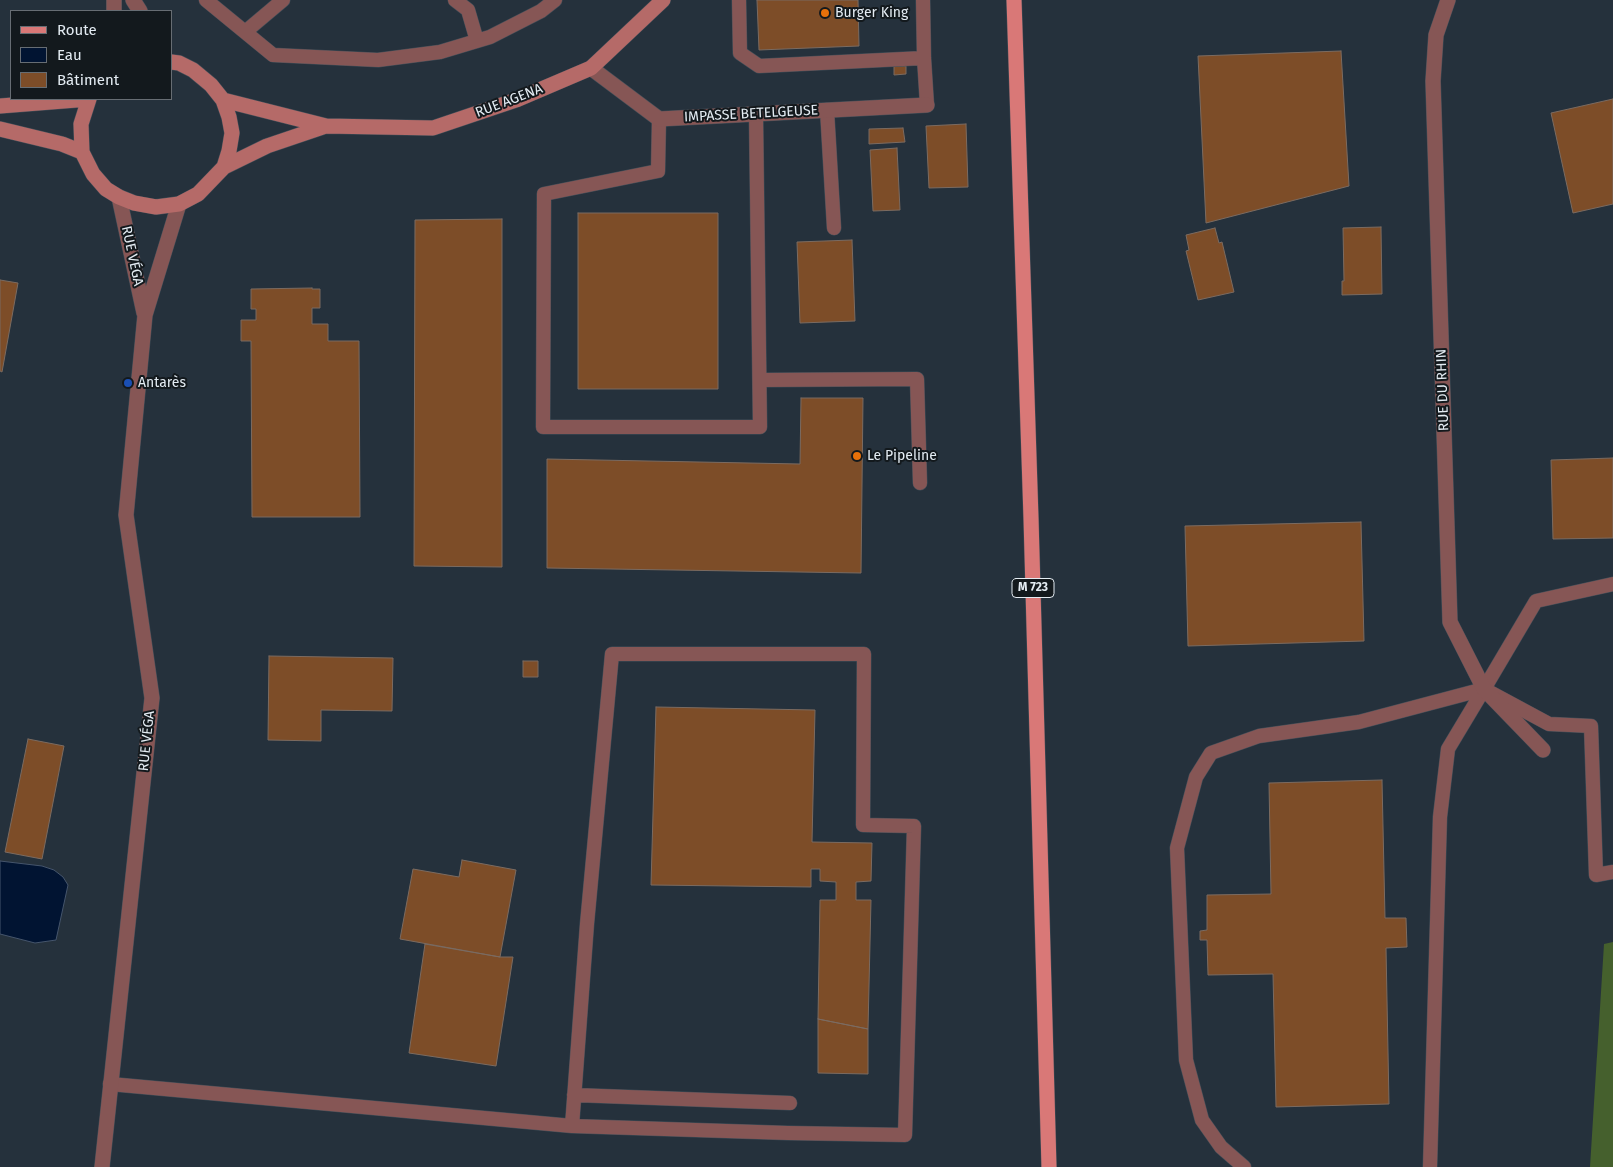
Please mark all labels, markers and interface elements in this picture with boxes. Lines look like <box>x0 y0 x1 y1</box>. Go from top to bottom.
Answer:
place label: Burger King <box>835 5 908 21</box>
marker: Burger King <box>819 7 831 19</box>
legend <box>10 10 172 100</box>
text: Route <box>57 21 97 39</box>
text: Eau <box>57 46 82 64</box>
text: Bâtiment <box>57 71 119 89</box>
street label: RUE AGENA <box>473 81 545 121</box>
street label: IMPASSE BETELGEUSE <box>683 102 819 126</box>
street label: RUE VÉGA <box>117 225 147 287</box>
street label: RUE DU RHIN <box>1433 348 1453 432</box>
place label: Antarès <box>138 375 186 391</box>
marker: Antarès <box>122 377 134 389</box>
place label: Le Pipeline <box>867 448 937 464</box>
marker: Le Pipeline <box>851 450 863 462</box>
road number: M 723 <box>1012 578 1054 598</box>
street label: RUE VÉGA <box>135 710 159 772</box>

